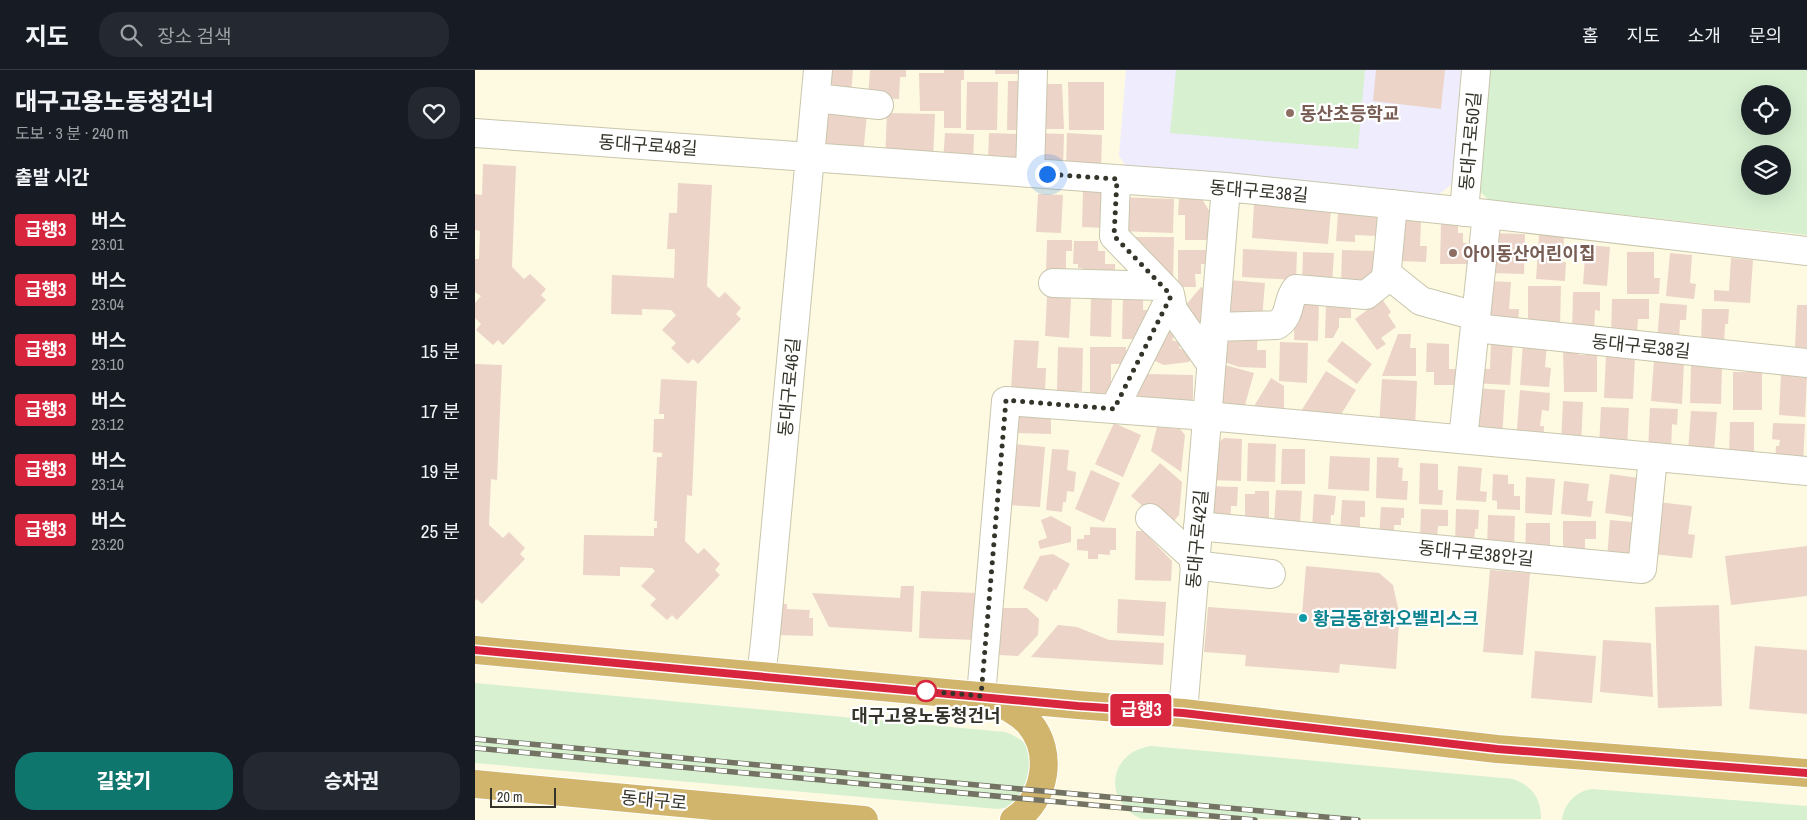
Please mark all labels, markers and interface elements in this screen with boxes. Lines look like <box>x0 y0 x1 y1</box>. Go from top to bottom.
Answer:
search box <box>99 12 449 57</box>
text: 지도 <box>25 20 69 52</box>
icon: search <box>117 21 145 49</box>
text: 장소 검색 <box>157 23 231 49</box>
text: 홈 <box>1582 23 1599 48</box>
text: 지도 <box>1627 23 1660 48</box>
text: 소개 <box>1688 23 1721 48</box>
text: 문의 <box>1749 23 1782 48</box>
text: 대구고용노동청건너 <box>15 85 214 117</box>
map controls <box>1741 85 1791 195</box>
button: locate <box>1741 85 1791 135</box>
button: heart <box>408 87 460 139</box>
street label: 동대구로50길 <box>1453 90 1487 192</box>
place label: 동산초등학교 <box>1300 101 1399 126</box>
marker: 동산초등학교 <box>1284 107 1296 119</box>
text: 도보 · 3 분 · 240 m <box>15 122 128 144</box>
street label: 동대구로48길 <box>598 129 698 161</box>
button: layers <box>1741 145 1791 195</box>
your location <box>1035 162 1060 187</box>
text: 출발 시간 <box>15 164 89 190</box>
street label: 동대구로38길 <box>1208 174 1310 208</box>
text: 버스 <box>91 207 126 233</box>
text: 급행3 <box>25 217 66 242</box>
text: 6 분 <box>430 218 460 244</box>
text: 23:01 <box>91 233 124 255</box>
place label: 아이동산어린이집 <box>1463 241 1595 266</box>
marker: 아이동산어린이집 <box>1447 247 1459 259</box>
text: 버스 <box>91 267 126 293</box>
text: 급행3 <box>25 277 66 302</box>
text: 9 분 <box>430 278 460 304</box>
text: 23:04 <box>91 293 124 315</box>
text: 버스 <box>91 327 126 353</box>
street label: 동대구로38길 <box>1590 328 1692 364</box>
street label: 동대구로46길 <box>772 336 806 438</box>
text: 급행3 <box>25 337 66 362</box>
text: 15 분 <box>421 338 460 364</box>
text: 23:10 <box>91 353 124 375</box>
text: 버스 <box>91 387 126 413</box>
text: 급행3 <box>25 397 66 422</box>
text: 17 분 <box>421 398 460 424</box>
text: 23:12 <box>91 413 124 435</box>
text: 버스 <box>91 447 126 473</box>
text: 급행3 <box>25 457 66 482</box>
text: 19 분 <box>421 458 460 484</box>
text: 23:14 <box>91 473 124 495</box>
street label: 동대구로42길 <box>1180 488 1214 590</box>
text: 버스 <box>91 507 126 533</box>
text: 급행3 <box>25 517 66 542</box>
text: 25 분 <box>421 518 460 544</box>
text: 23:20 <box>91 533 124 555</box>
street label: 동대구로38안길 <box>1417 535 1535 571</box>
place label: 황금동한화오벨리스크 <box>1313 606 1479 631</box>
marker: 황금동한화오벨리스크 <box>1297 612 1309 624</box>
marker: 대구고용노동청건너 <box>915 680 937 702</box>
line badge: 급행3 <box>1112 694 1170 726</box>
text: 급행3 <box>1120 697 1162 722</box>
place label: 대구고용노동청건너 <box>851 703 1001 728</box>
button: 길찾기 <box>15 752 233 810</box>
button: 승차권 <box>243 752 460 810</box>
scale bar <box>490 785 556 808</box>
street label: 동대구로 <box>620 785 688 815</box>
text: 20 m <box>497 788 523 806</box>

